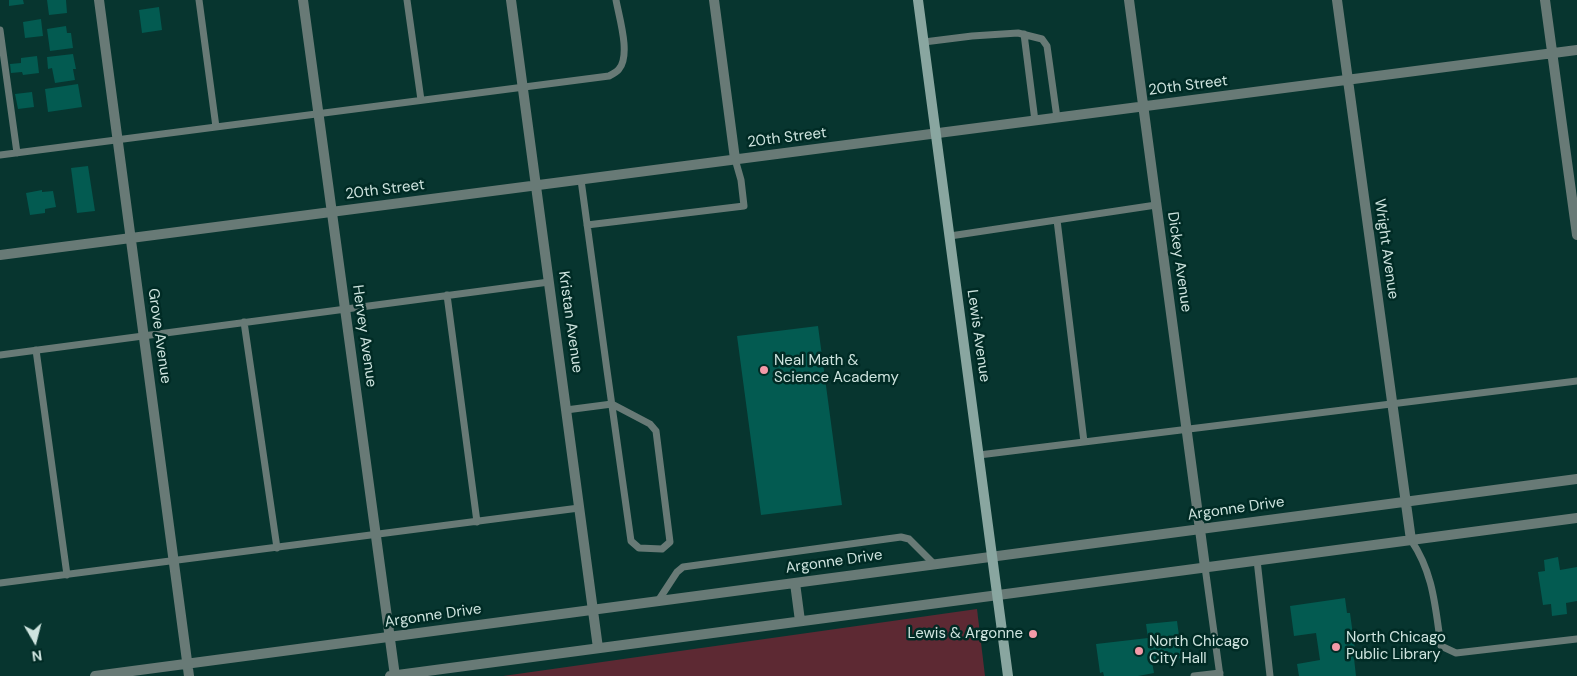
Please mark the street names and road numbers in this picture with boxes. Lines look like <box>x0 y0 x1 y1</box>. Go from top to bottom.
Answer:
street label: 20th Street <box>1147 72 1229 100</box>
street label: 20th Street <box>746 124 828 152</box>
street label: 20th Street <box>344 176 426 204</box>
street label: Wright Avenue <box>1370 198 1402 300</box>
street label: Dickey Avenue <box>1163 211 1195 313</box>
street label: Kristan Avenue <box>554 270 586 374</box>
street label: Hervey Avenue <box>348 284 380 388</box>
street label: Grove Avenue <box>143 287 175 385</box>
street label: Lewis Avenue <box>963 289 993 383</box>
street label: Argonne Drive <box>1186 493 1286 525</box>
street label: Argonne Drive <box>784 546 884 578</box>
street label: Argonne Drive <box>383 600 483 632</box>

